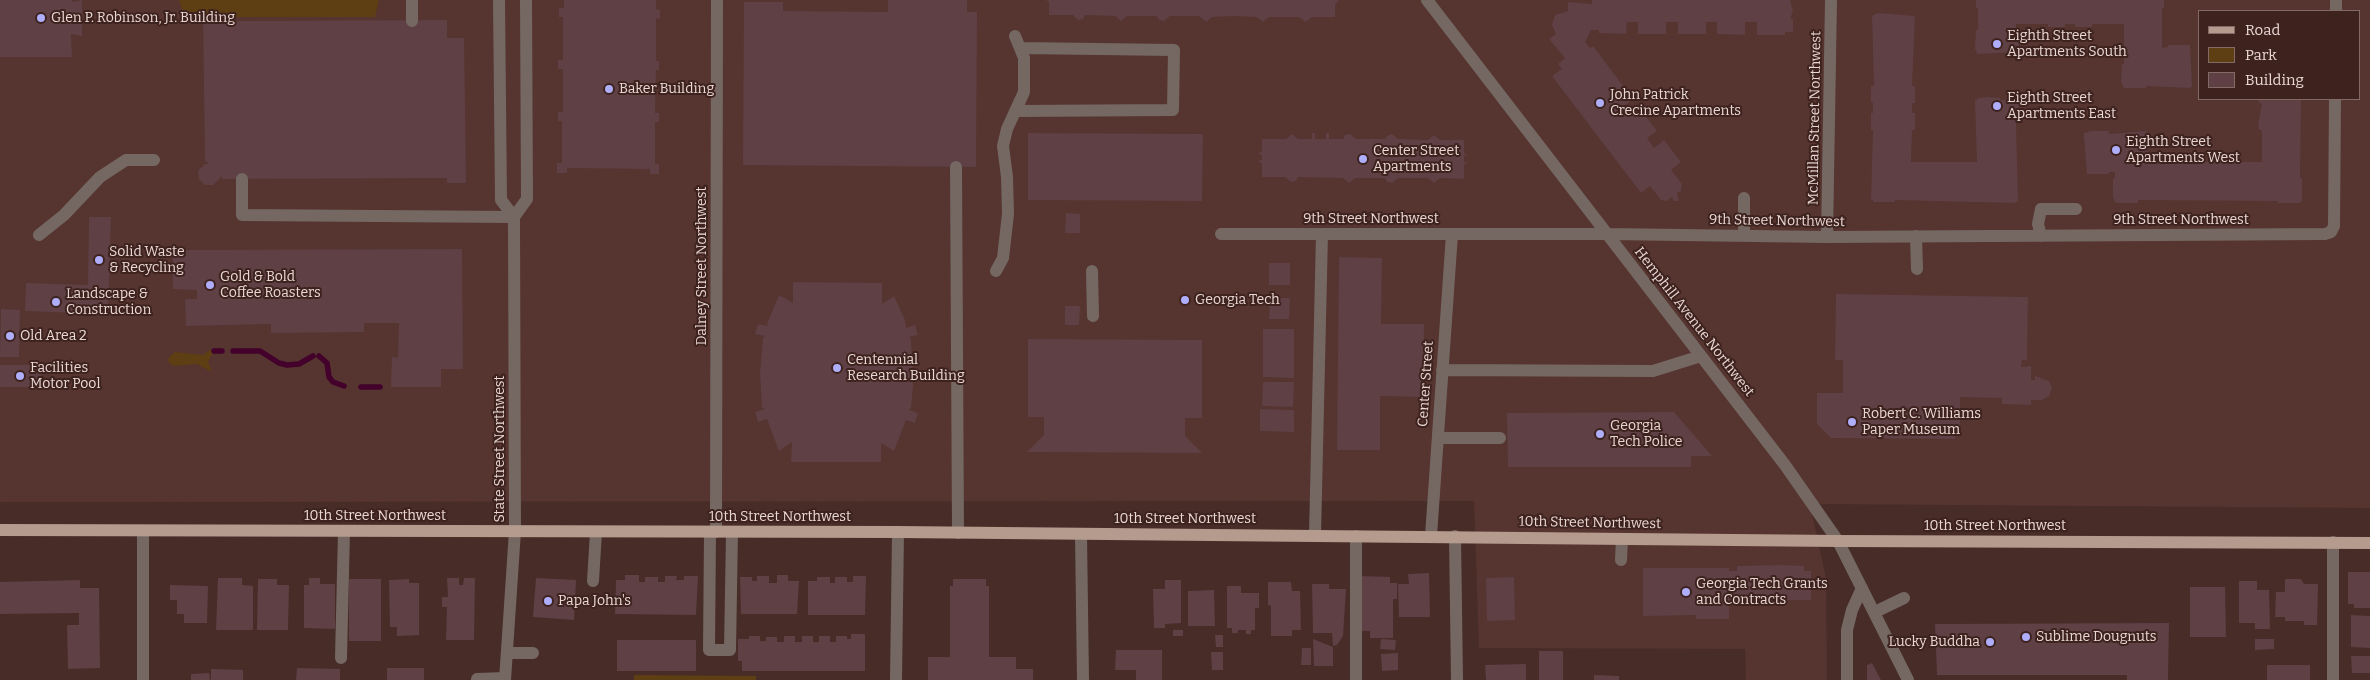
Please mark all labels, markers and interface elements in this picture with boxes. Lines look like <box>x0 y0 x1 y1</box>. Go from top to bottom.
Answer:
place label: Glen P. Robinson, Jr. Building <box>51 10 235 26</box>
legend <box>2198 10 2360 100</box>
marker: Glen P. Robinson, Jr. Building <box>35 12 47 24</box>
text: Road <box>2245 21 2280 39</box>
place label: Eighth Street Apartments South <box>2007 28 2127 60</box>
street label: McMillan Street Northwest <box>1805 31 1825 205</box>
marker: Eighth Street Apartments South <box>1991 38 2003 50</box>
text: Park <box>2245 46 2277 64</box>
text: Building <box>2245 71 2304 89</box>
place label: Baker Building <box>619 81 714 97</box>
marker: Baker Building <box>603 83 615 95</box>
place label: John Patrick Crecine Apartments <box>1610 87 1741 120</box>
place label: Eighth Street Apartments East <box>2007 90 2116 122</box>
marker: John Patrick Crecine Apartments <box>1594 97 1606 109</box>
marker: Eighth Street Apartments East <box>1991 100 2003 112</box>
place label: Eighth Street Apartments West <box>2126 134 2240 166</box>
place label: Center Street Apartments <box>1373 143 1459 176</box>
marker: Eighth Street Apartments West <box>2110 144 2122 156</box>
marker: Center Street Apartments <box>1357 153 1369 165</box>
street label: Dalney Street Northwest <box>694 187 710 345</box>
street label: 9th Street Northwest <box>1303 211 1439 227</box>
street label: 9th Street Northwest <box>1709 211 1845 231</box>
street label: 9th Street Northwest <box>2113 212 2249 228</box>
place label: Solid Waste & Recycling <box>109 244 185 276</box>
street label: Hemphill Avenue Northwest <box>1631 244 1757 400</box>
marker: Solid Waste & Recycling <box>93 254 105 266</box>
place label: Gold & Bold Coffee Roasters <box>220 269 321 302</box>
marker: Gold & Bold Coffee Roasters <box>204 279 216 291</box>
place label: Landscape & Construction <box>66 286 151 318</box>
place label: Georgia Tech <box>1195 292 1280 308</box>
marker: Georgia Tech <box>1179 294 1191 306</box>
marker: Landscape & Construction <box>50 296 62 308</box>
place label: Old Area 2 <box>20 328 87 344</box>
marker: Old Area 2 <box>4 330 16 342</box>
street label: Center Street <box>1415 340 1437 428</box>
place label: Centennial Research Building <box>847 352 965 384</box>
place label: Facilities Motor Pool <box>30 360 100 392</box>
marker: Centennial Research Building <box>831 362 843 374</box>
marker: Facilities Motor Pool <box>14 370 26 382</box>
street label: State Street Northwest <box>492 375 508 523</box>
place label: Robert C. Williams Paper Museum <box>1862 406 1981 438</box>
marker: Robert C. Williams Paper Museum <box>1846 416 1858 428</box>
place label: Georgia Tech Police <box>1610 418 1683 451</box>
marker: Georgia Tech Police <box>1594 428 1606 440</box>
street label: 10th Street Northwest <box>304 508 446 524</box>
street label: 10th Street Northwest <box>709 509 851 525</box>
street label: 10th Street Northwest <box>1114 511 1256 527</box>
street label: 10th Street Northwest <box>1519 513 1661 533</box>
street label: 10th Street Northwest <box>1924 518 2066 534</box>
place label: Georgia Tech Grants and Contracts <box>1696 576 1828 608</box>
marker: Georgia Tech Grants and Contracts <box>1680 586 1692 598</box>
place label: Papa John's <box>558 593 631 609</box>
marker: Papa John's <box>542 595 554 607</box>
place label: Sublime Dougnuts <box>2036 629 2156 645</box>
marker: Sublime Dougnuts <box>2020 631 2032 643</box>
place label: Lucky Buddha <box>1888 634 1980 650</box>
marker: Lucky Buddha <box>1984 636 1996 648</box>

